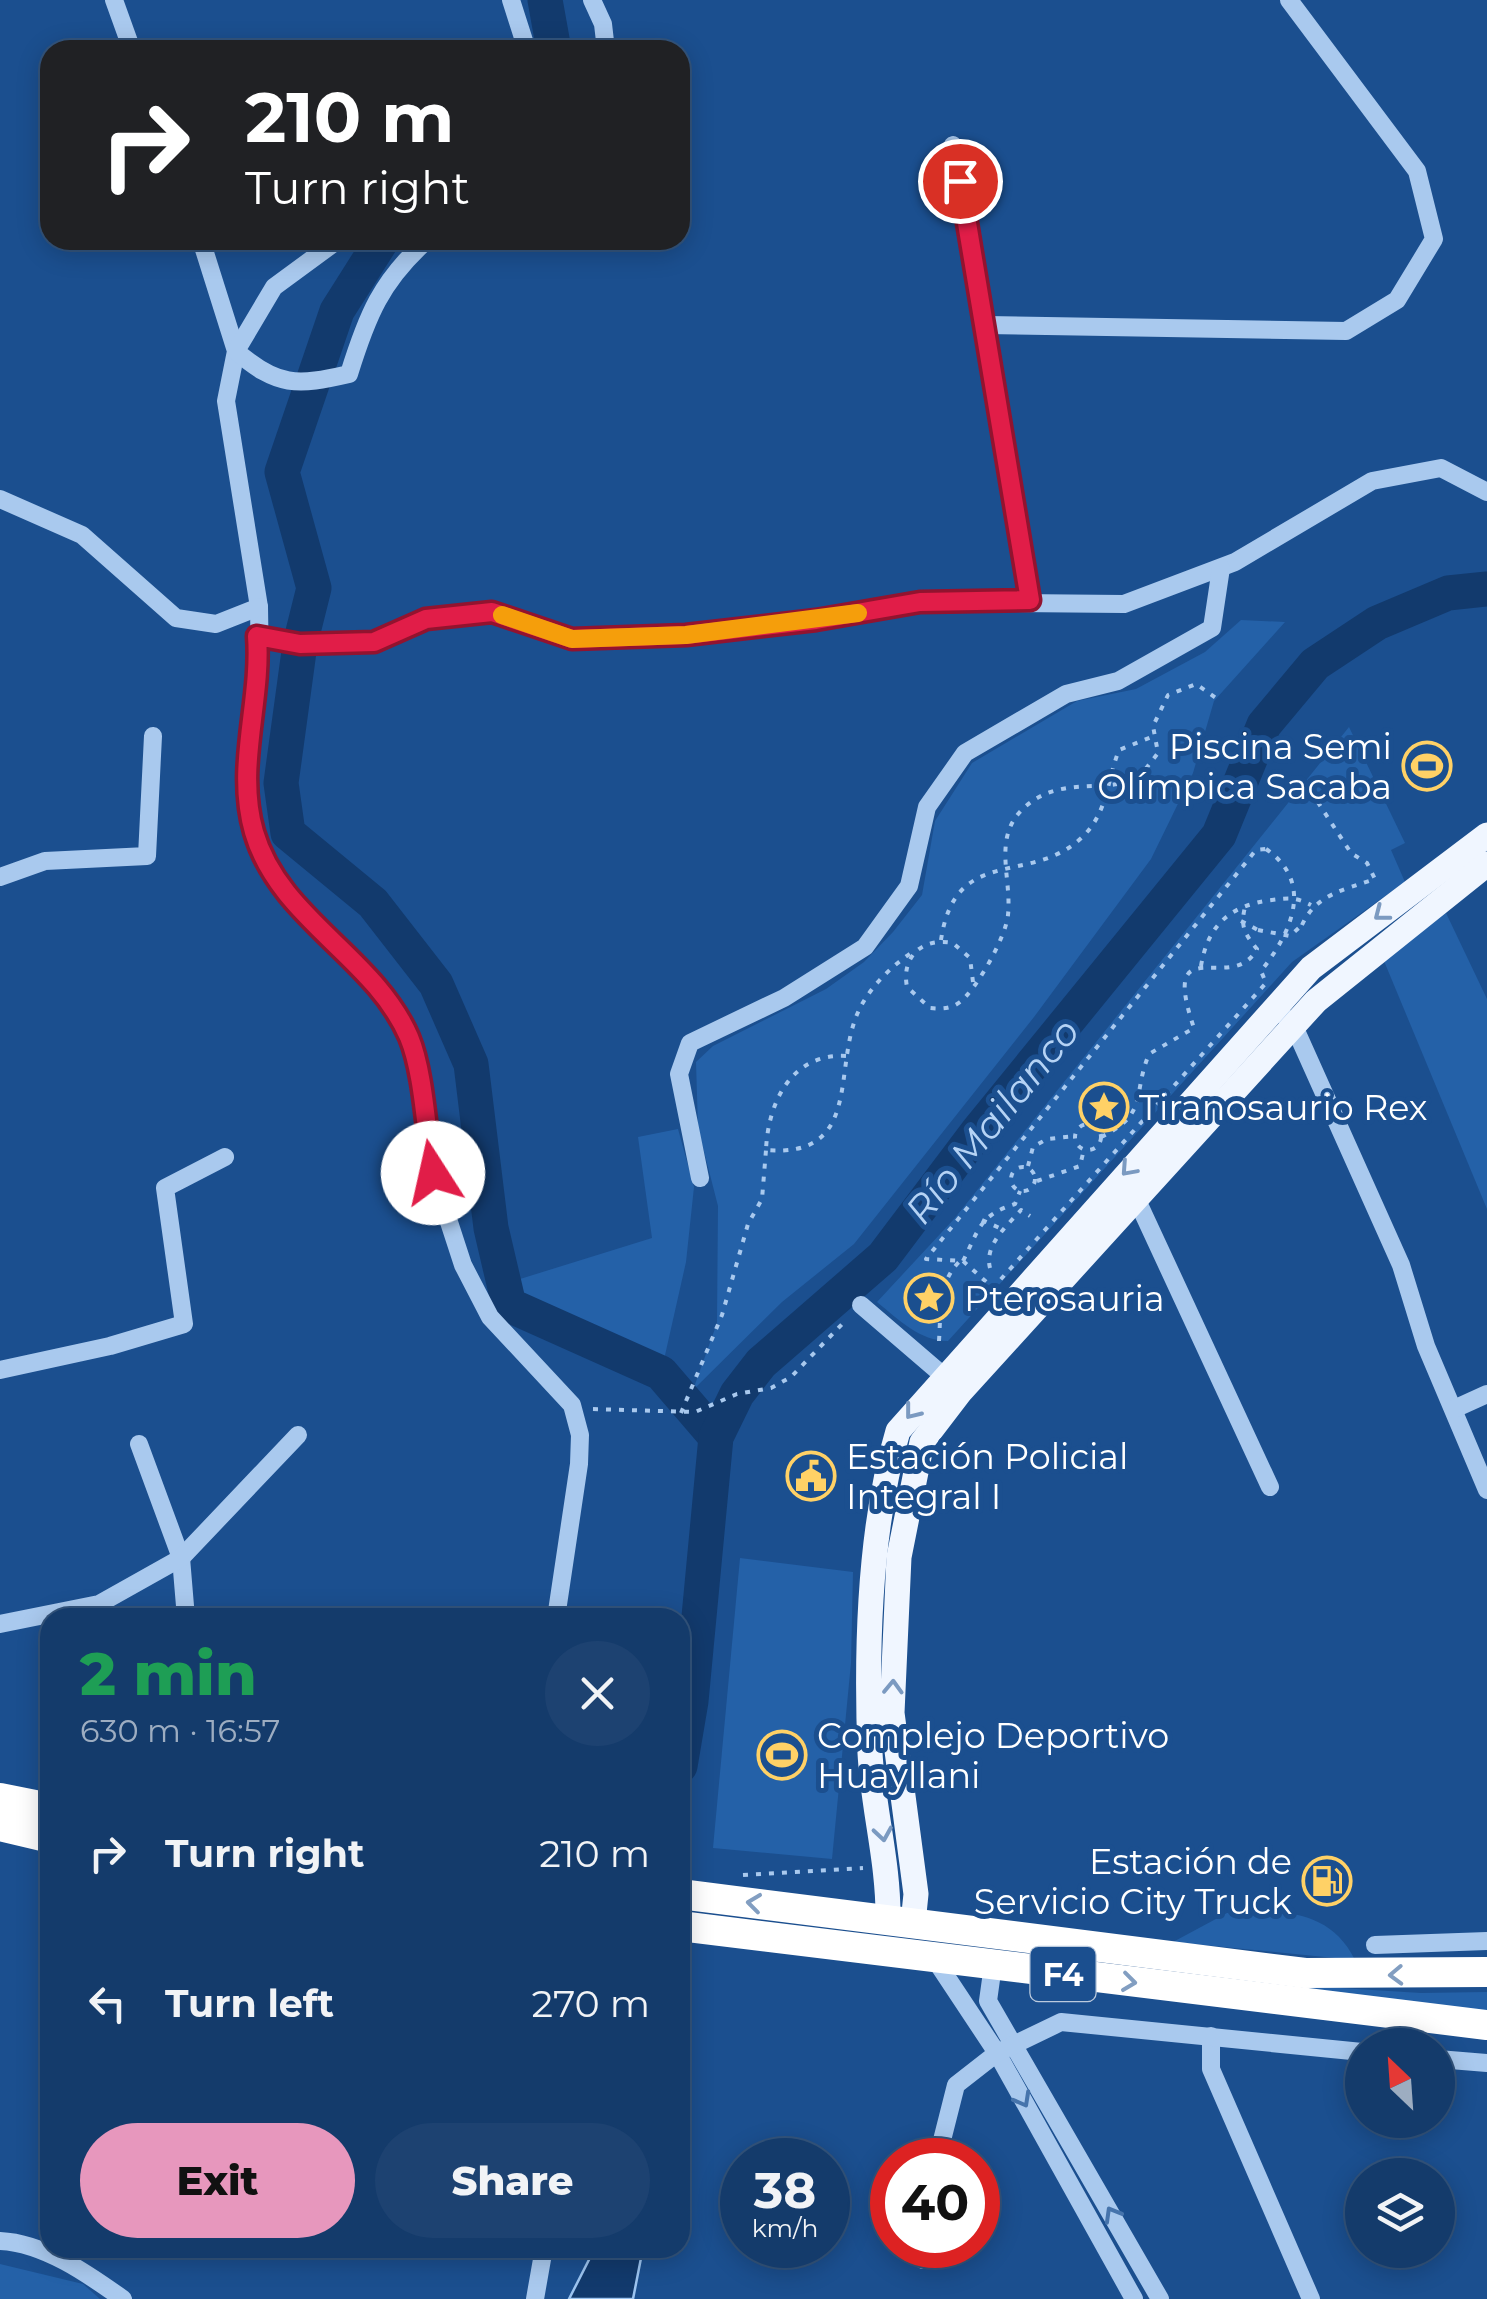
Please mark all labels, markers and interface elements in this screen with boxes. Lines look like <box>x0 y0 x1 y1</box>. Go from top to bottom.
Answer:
text: 210 m <box>245 74 455 160</box>
icon: right <box>80 80 210 210</box>
pin <box>918 139 1003 224</box>
icon: arrive <box>933 154 988 209</box>
text: Turn right <box>245 160 470 215</box>
place label: Piscina Semi Olímpica Sacaba <box>1097 725 1392 808</box>
sports icon: Piscina Semi Olímpica Sacaba <box>1401 740 1453 792</box>
one-way arrow <box>1374 903 1392 920</box>
water label: Río Mailanco <box>895 1009 1089 1233</box>
place icon: Tiranosaurio Rex <box>1078 1081 1130 1133</box>
place label: Tiranosaurio Rex <box>1139 1086 1428 1129</box>
position arrow <box>381 1121 485 1225</box>
one-way arrow <box>1122 1157 1140 1176</box>
place icon: Pterosauria <box>903 1272 955 1324</box>
place label: Pterosauria <box>964 1277 1165 1320</box>
one-way arrow <box>907 1401 924 1419</box>
place label: Estación Policial Integral I <box>846 1435 1128 1518</box>
public building icon: Estación Policial Integral I <box>785 1450 837 1502</box>
text: 2 min <box>80 1637 257 1710</box>
button: close <box>545 1641 650 1746</box>
one-way arrow <box>882 1679 903 1695</box>
text: 630 m · 16:57 <box>80 1711 280 1750</box>
place label: Complejo Deportivo Huayllani <box>817 1714 1169 1797</box>
sports icon: Complejo Deportivo Huayllani <box>756 1729 808 1781</box>
icon: right <box>80 1826 135 1881</box>
one-way arrow <box>871 1826 892 1842</box>
text: Turn right <box>165 1830 364 1877</box>
text: 210 m <box>539 1830 650 1877</box>
place label: Estación de Servicio City Truck <box>974 1840 1292 1923</box>
fuel station icon: Estación de Servicio City Truck <box>1301 1855 1353 1907</box>
one-way arrow <box>745 1894 762 1915</box>
road number: F4 <box>1030 1947 1096 2001</box>
one-way arrow <box>1388 1965 1404 1986</box>
one-way arrow <box>1120 1970 1137 1991</box>
icon: left <box>80 1976 135 2031</box>
text: Turn left <box>165 1980 334 2027</box>
text: 270 m <box>531 1980 650 2027</box>
north arrow <box>1345 2028 1455 2138</box>
map controls <box>1345 2028 1455 2268</box>
one-way arrow <box>1011 2089 1031 2107</box>
button: Exit <box>80 2123 355 2238</box>
button: Share <box>375 2123 650 2238</box>
speed limit sign: 40 <box>870 2138 1000 2268</box>
button: layers <box>1345 2158 1455 2268</box>
text: 38 <box>754 2160 816 2221</box>
one-way arrow <box>1104 2207 1124 2225</box>
text: km/h <box>752 2213 818 2243</box>

